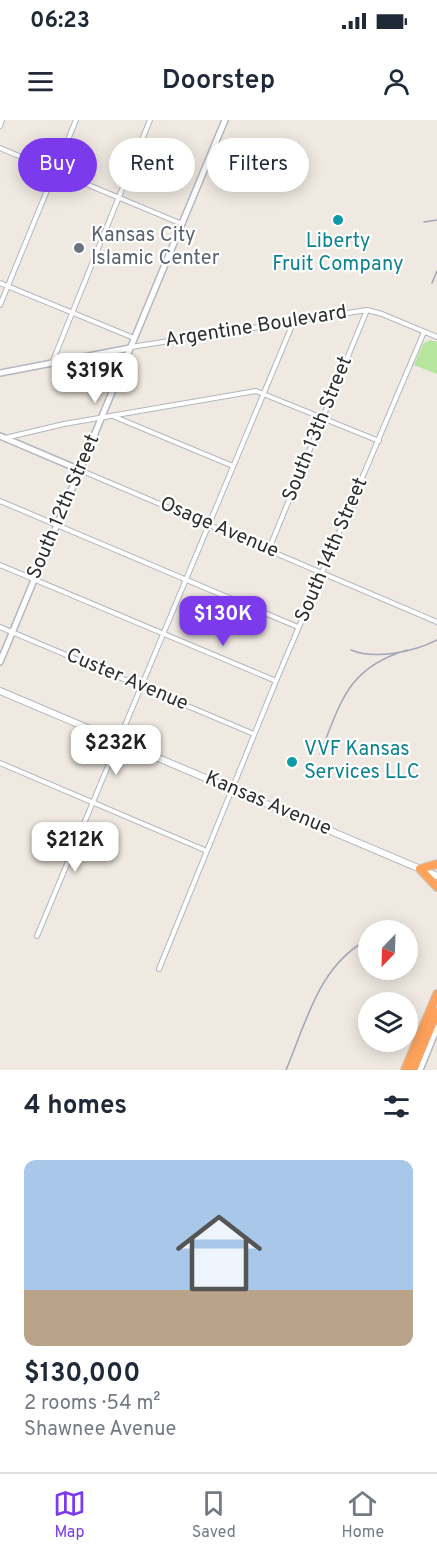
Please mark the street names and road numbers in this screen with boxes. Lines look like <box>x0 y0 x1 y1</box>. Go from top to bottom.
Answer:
street label: Argentine Boulevard <box>163 300 349 354</box>
street label: South 13th Street <box>277 353 359 505</box>
street label: South 12th Street <box>22 431 106 583</box>
street label: South 14th Street <box>290 474 374 626</box>
street label: Osage Avenue <box>156 491 282 565</box>
street label: Custer Avenue <box>62 643 192 717</box>
street label: Kansas Avenue <box>201 766 335 842</box>

